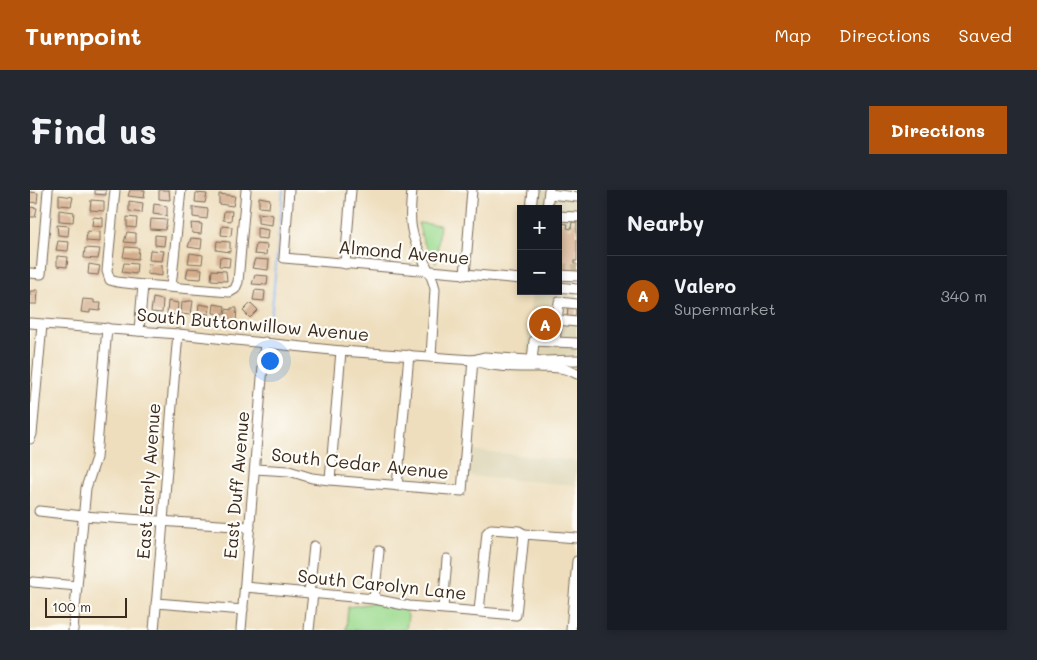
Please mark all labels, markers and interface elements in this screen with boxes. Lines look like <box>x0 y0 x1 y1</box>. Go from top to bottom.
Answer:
text: Turnpoint <box>25 20 141 51</box>
text: Map <box>774 23 811 47</box>
text: Directions <box>839 23 931 47</box>
text: Saved <box>959 23 1012 47</box>
button: Directions <box>869 106 1007 154</box>
text: Find us <box>30 107 157 153</box>
map controls <box>517 205 562 295</box>
button: + <box>517 205 562 250</box>
text: Nearby <box>627 209 704 236</box>
street label: Almond Avenue <box>338 234 471 270</box>
button: − <box>517 250 562 295</box>
text: Valero <box>674 273 736 298</box>
text: A <box>637 285 649 306</box>
text: 340 m <box>940 285 987 306</box>
text: Supermarket <box>674 298 776 319</box>
street label: South Buttonwillow Avenue <box>136 302 370 346</box>
pin: A <box>529 305 561 343</box>
your location <box>257 348 283 374</box>
street label: East Early Avenue <box>131 402 165 560</box>
street label: East Duff Avenue <box>218 410 254 560</box>
street label: South Cedar Avenue <box>270 442 450 484</box>
street label: South Carolyn Lane <box>296 563 468 605</box>
scale bar <box>45 595 128 618</box>
text: 100 m <box>52 597 91 616</box>

